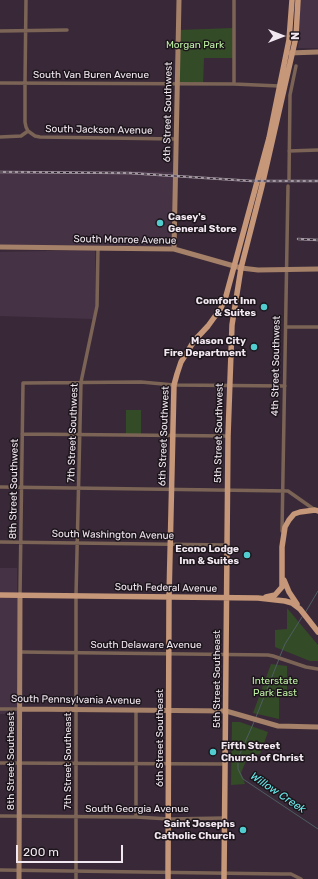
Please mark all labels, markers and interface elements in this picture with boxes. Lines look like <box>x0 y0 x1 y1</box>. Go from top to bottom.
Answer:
north arrow <box>262 16 302 56</box>
text: N <box>288 32 301 40</box>
park label: Morgan Park <box>166 39 224 51</box>
street label: 6th Street Southwest <box>161 62 175 162</box>
street label: South Van Buren Avenue <box>33 69 149 81</box>
street label: South Jackson Avenue <box>45 123 153 137</box>
place label: Casey's General Store <box>168 211 237 234</box>
marker: Casey's General Store <box>155 218 165 228</box>
street label: South Monroe Avenue <box>74 233 176 247</box>
place label: Comfort Inn & Suites <box>196 295 256 318</box>
marker: Comfort Inn & Suites <box>259 302 269 312</box>
street label: 4th Street Southwest <box>269 316 283 416</box>
place label: Mason City Fire Department <box>164 335 246 358</box>
marker: Mason City Fire Department <box>249 342 259 352</box>
street label: 7th Street Southwest <box>65 383 81 483</box>
street label: 5th Street Southwest <box>212 383 226 483</box>
street label: 6th Street Southwest <box>156 386 172 486</box>
street label: 8th Street Southwest <box>7 439 21 539</box>
street label: South Washington Avenue <box>52 528 174 542</box>
place label: Econo Lodge Inn & Suites <box>175 543 239 566</box>
marker: Econo Lodge Inn & Suites <box>242 550 252 560</box>
street label: South Federal Avenue <box>115 581 217 595</box>
street label: 5th Street Southeast <box>211 630 223 728</box>
street label: South Delaware Avenue <box>90 639 202 651</box>
park label: Interstate Park East <box>252 675 298 698</box>
street label: 6th Street Southeast <box>154 689 166 787</box>
street label: South Pennsylvania Avenue <box>11 693 141 707</box>
street label: 8th Street Southeast <box>5 712 17 810</box>
street label: 7th Street Southeast <box>62 712 74 810</box>
place label: Fifth Street Church of Christ <box>221 740 304 764</box>
marker: Fifth Street Church of Christ <box>208 747 218 757</box>
water label: Willow Creek <box>248 770 308 816</box>
street label: South Georgia Avenue <box>85 803 189 815</box>
place label: Saint Josephs Catholic Church <box>154 818 235 842</box>
marker: Saint Josephs Catholic Church <box>238 825 248 835</box>
scale bar <box>18 837 125 863</box>
text: 200 m <box>23 845 59 859</box>

